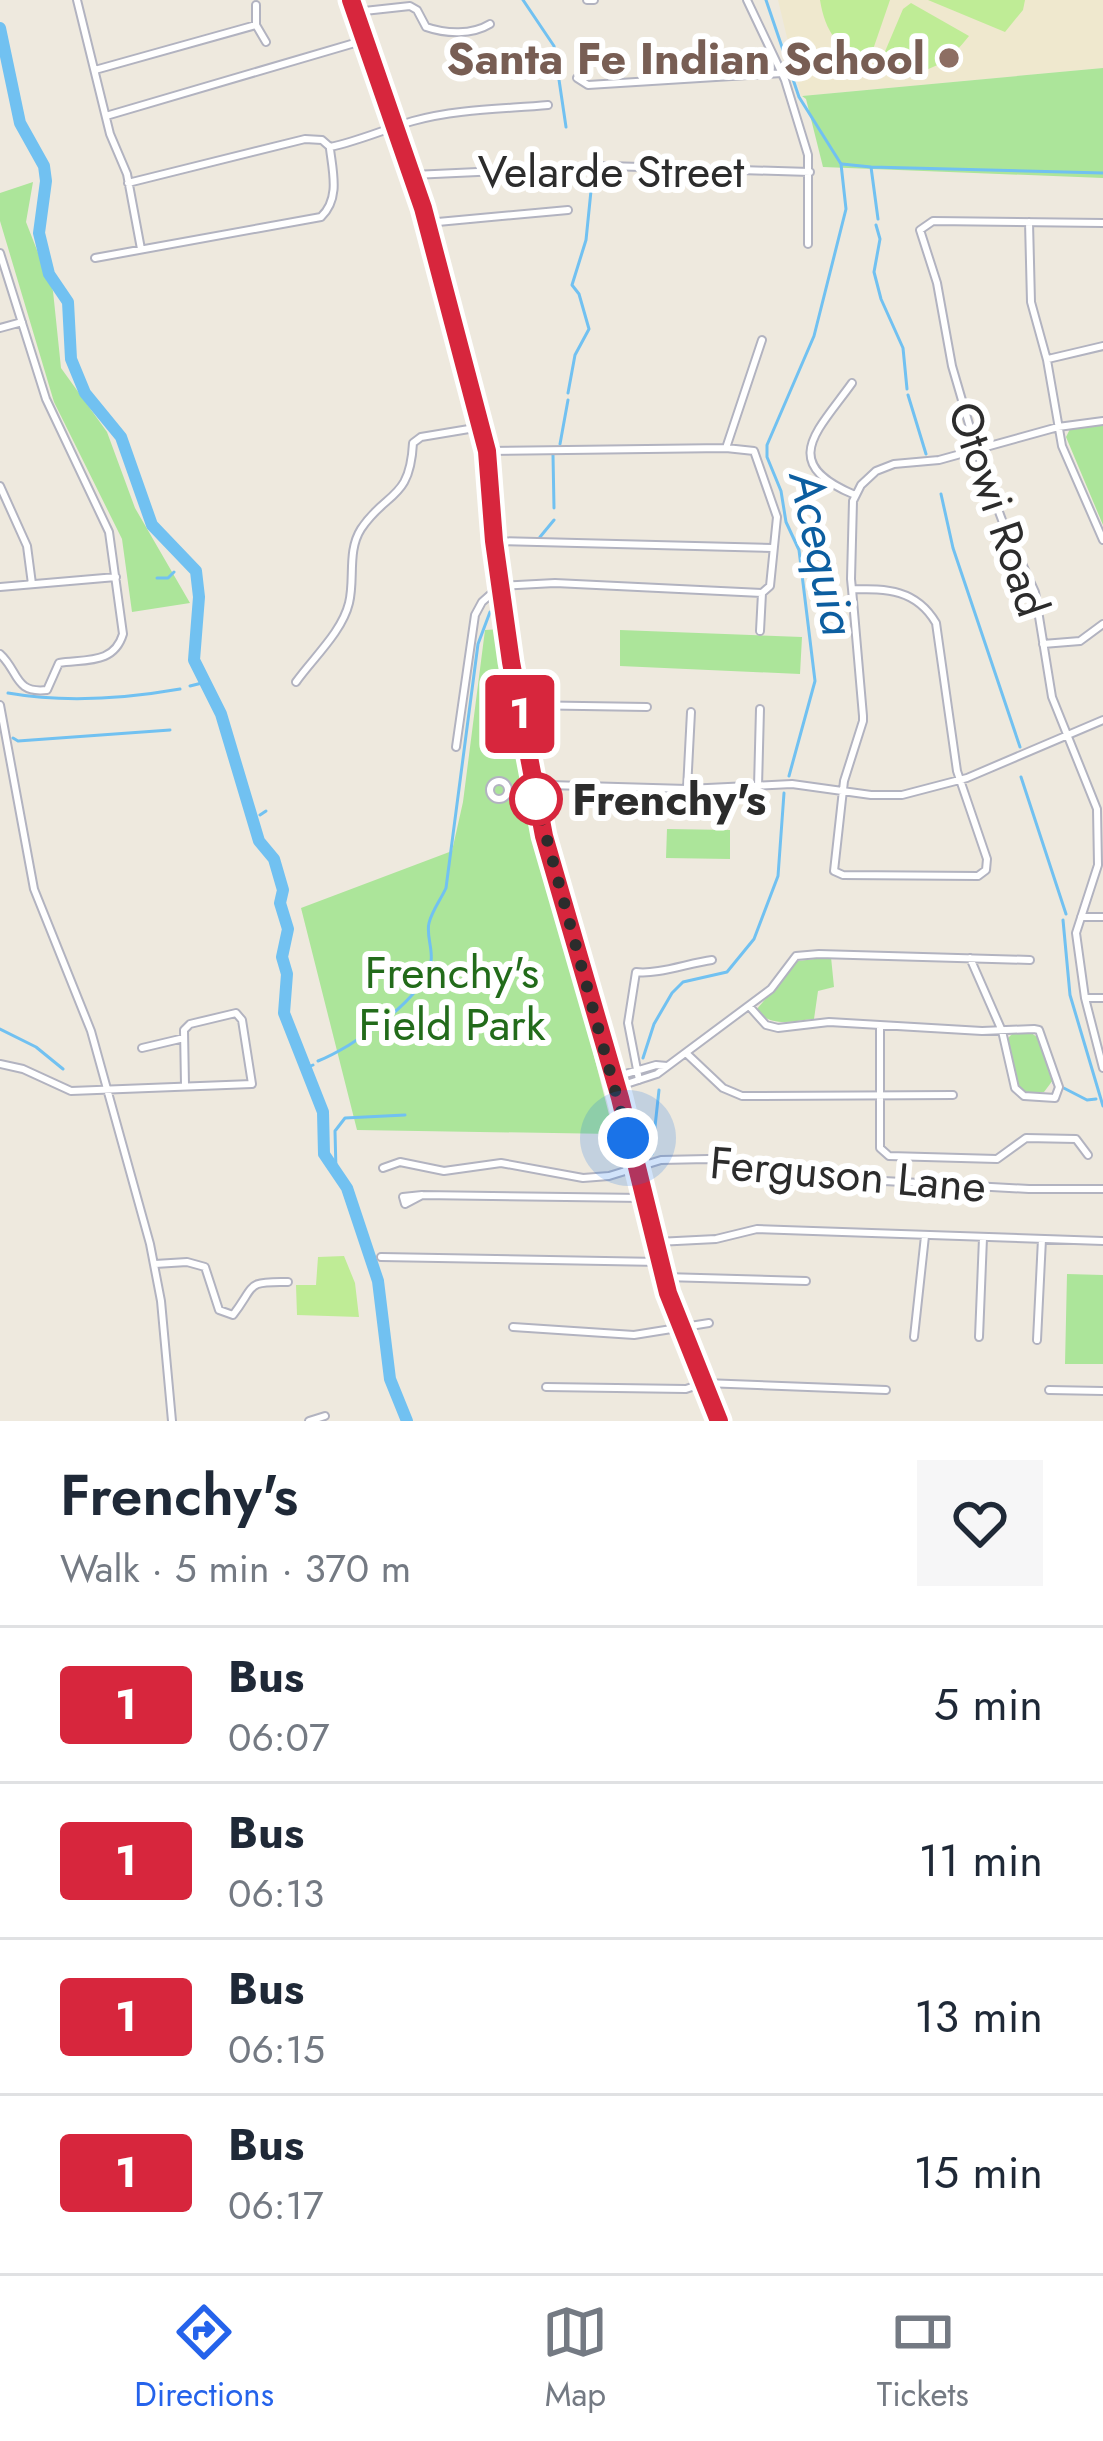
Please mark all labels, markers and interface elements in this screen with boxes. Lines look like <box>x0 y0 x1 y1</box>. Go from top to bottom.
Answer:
place label: Santa Fe Indian School <box>447 26 925 91</box>
marker: Santa Fe Indian School <box>936 45 962 71</box>
street label: Velarde Street <box>478 139 744 204</box>
street label: Otowi Road <box>931 393 1066 625</box>
water label: Acequia <box>771 462 874 642</box>
line badge: 1 <box>481 675 559 753</box>
text: 1 <box>509 683 531 744</box>
place label: Frenchy's <box>572 767 766 832</box>
marker: Frenchy's <box>511 774 561 824</box>
park label: Frenchy's Field Park <box>358 940 546 1057</box>
your location <box>598 1108 658 1168</box>
street label: Ferguson Lane <box>707 1130 989 1219</box>
text: Frenchy's <box>60 1454 298 1536</box>
button: heart <box>917 1460 1043 1586</box>
text: Walk · 5 min · 370 m <box>60 1540 411 1597</box>
text: Bus <box>228 1644 304 1709</box>
text: 5 min <box>934 1672 1043 1737</box>
text: 1 <box>115 1674 137 1735</box>
text: 06:07 <box>228 1709 329 1766</box>
text: Bus <box>228 1800 304 1865</box>
text: 11 min <box>919 1828 1043 1893</box>
text: 1 <box>115 1830 137 1891</box>
text: 06:13 <box>228 1865 324 1922</box>
text: Bus <box>228 1956 304 2021</box>
text: 13 min <box>914 1984 1043 2049</box>
text: 1 <box>115 1986 137 2047</box>
text: 06:15 <box>228 2021 325 2078</box>
text: Bus <box>228 2112 304 2177</box>
text: 15 min <box>913 2140 1043 2205</box>
text: 1 <box>115 2142 137 2203</box>
text: 06:17 <box>228 2177 324 2234</box>
tab: Directions <box>134 2299 274 2418</box>
tab: Map <box>542 2299 608 2418</box>
tab: Tickets <box>877 2299 969 2418</box>

